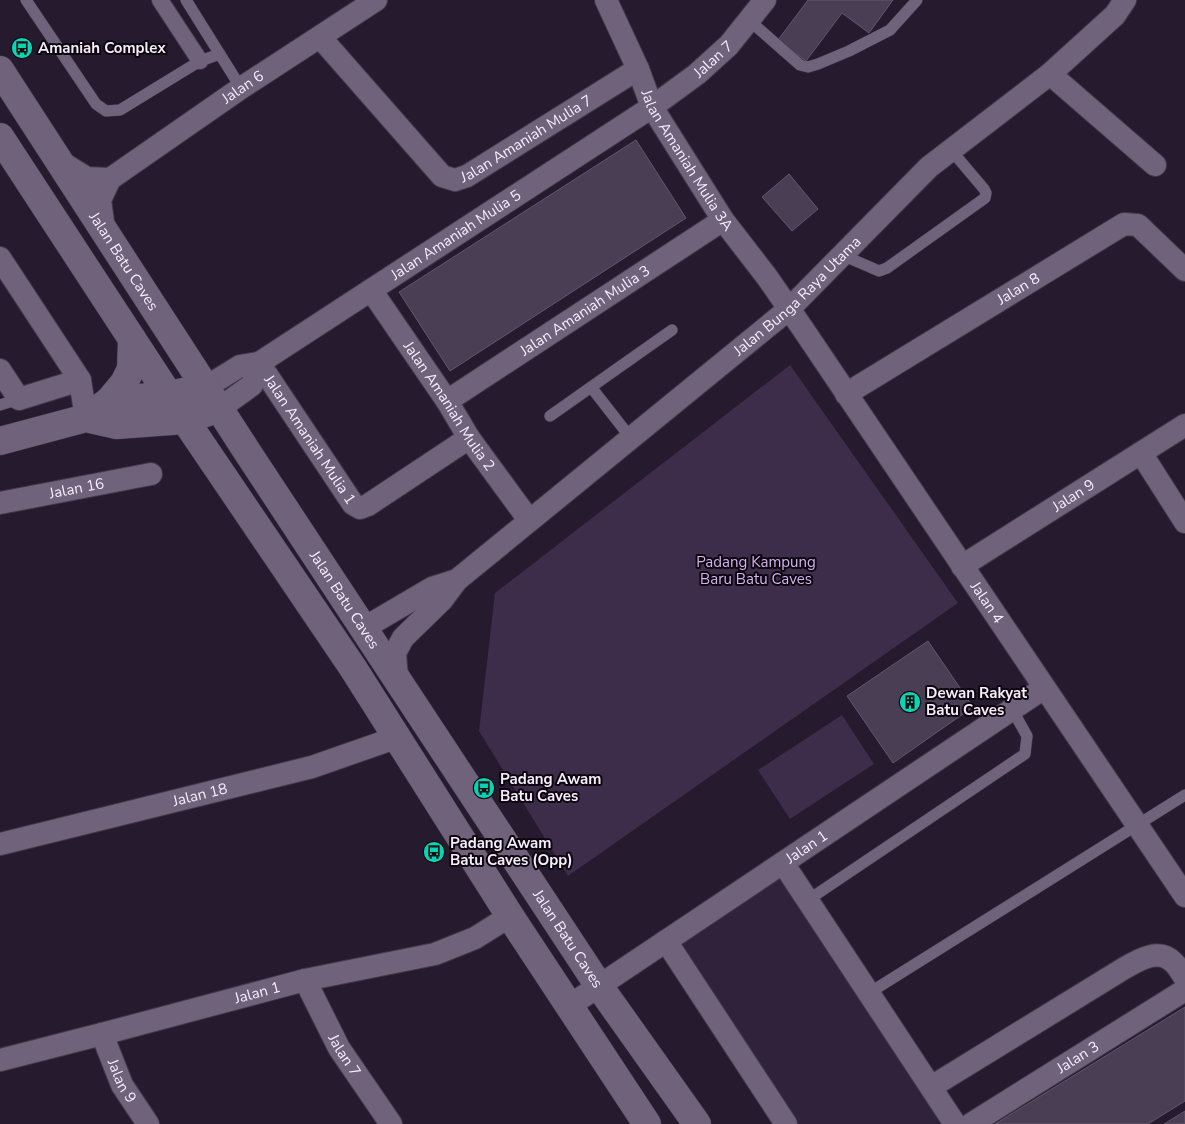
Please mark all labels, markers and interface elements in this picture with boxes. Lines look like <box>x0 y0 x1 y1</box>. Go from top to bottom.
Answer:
bus stop icon: Amaniah Complex <box>10 36 34 60</box>
street label: Jalan 7 <box>689 36 737 83</box>
place label: Amaniah Complex <box>38 38 166 58</box>
street label: Jalan 6 <box>217 66 268 109</box>
street label: Jalan Amaniah Mulia 3A <box>636 86 738 235</box>
street label: Jalan Amaniah Mulia 7 <box>457 90 596 188</box>
street label: Jalan Amaniah Mulia 5 <box>386 185 525 285</box>
street label: Jalan Batu Caves <box>84 207 163 315</box>
street label: Jalan Bunga Raya Utama <box>729 232 865 361</box>
street label: Jalan Amaniah Mulia 3 <box>515 261 654 361</box>
street label: Jalan 8 <box>992 268 1043 310</box>
street label: Jalan Amaniah Mulia 2 <box>398 336 500 475</box>
street label: Jalan Amaniah Mulia 1 <box>259 370 360 508</box>
street label: Jalan 16 <box>46 473 106 504</box>
street label: Jalan 9 <box>1048 475 1099 517</box>
street label: Jalan Batu Caves <box>304 546 384 653</box>
park label: Padang Kampung Baru Batu Caves <box>696 552 816 589</box>
street label: Jalan 4 <box>965 577 1009 627</box>
place label: Dewan Rakyat Batu Caves <box>926 683 1027 720</box>
building icon: Dewan Rakyat Batu Caves <box>898 690 922 714</box>
place label: Padang Awam Batu Caves <box>500 769 601 806</box>
bus stop icon: Padang Awam Batu Caves <box>472 776 496 800</box>
street label: Jalan 18 <box>170 778 229 811</box>
street label: Jalan 1 <box>781 826 832 869</box>
place label: Padang Awam Batu Caves (Opp) <box>450 833 573 870</box>
bus stop icon: Padang Awam Batu Caves (Opp) <box>422 840 446 864</box>
street label: Jalan Batu Caves <box>528 885 608 992</box>
street label: Jalan 1 <box>231 977 282 1009</box>
street label: Jalan 7 <box>323 1030 365 1080</box>
street label: Jalan 3 <box>1052 1036 1103 1079</box>
street label: Jalan 9 <box>102 1055 141 1107</box>

